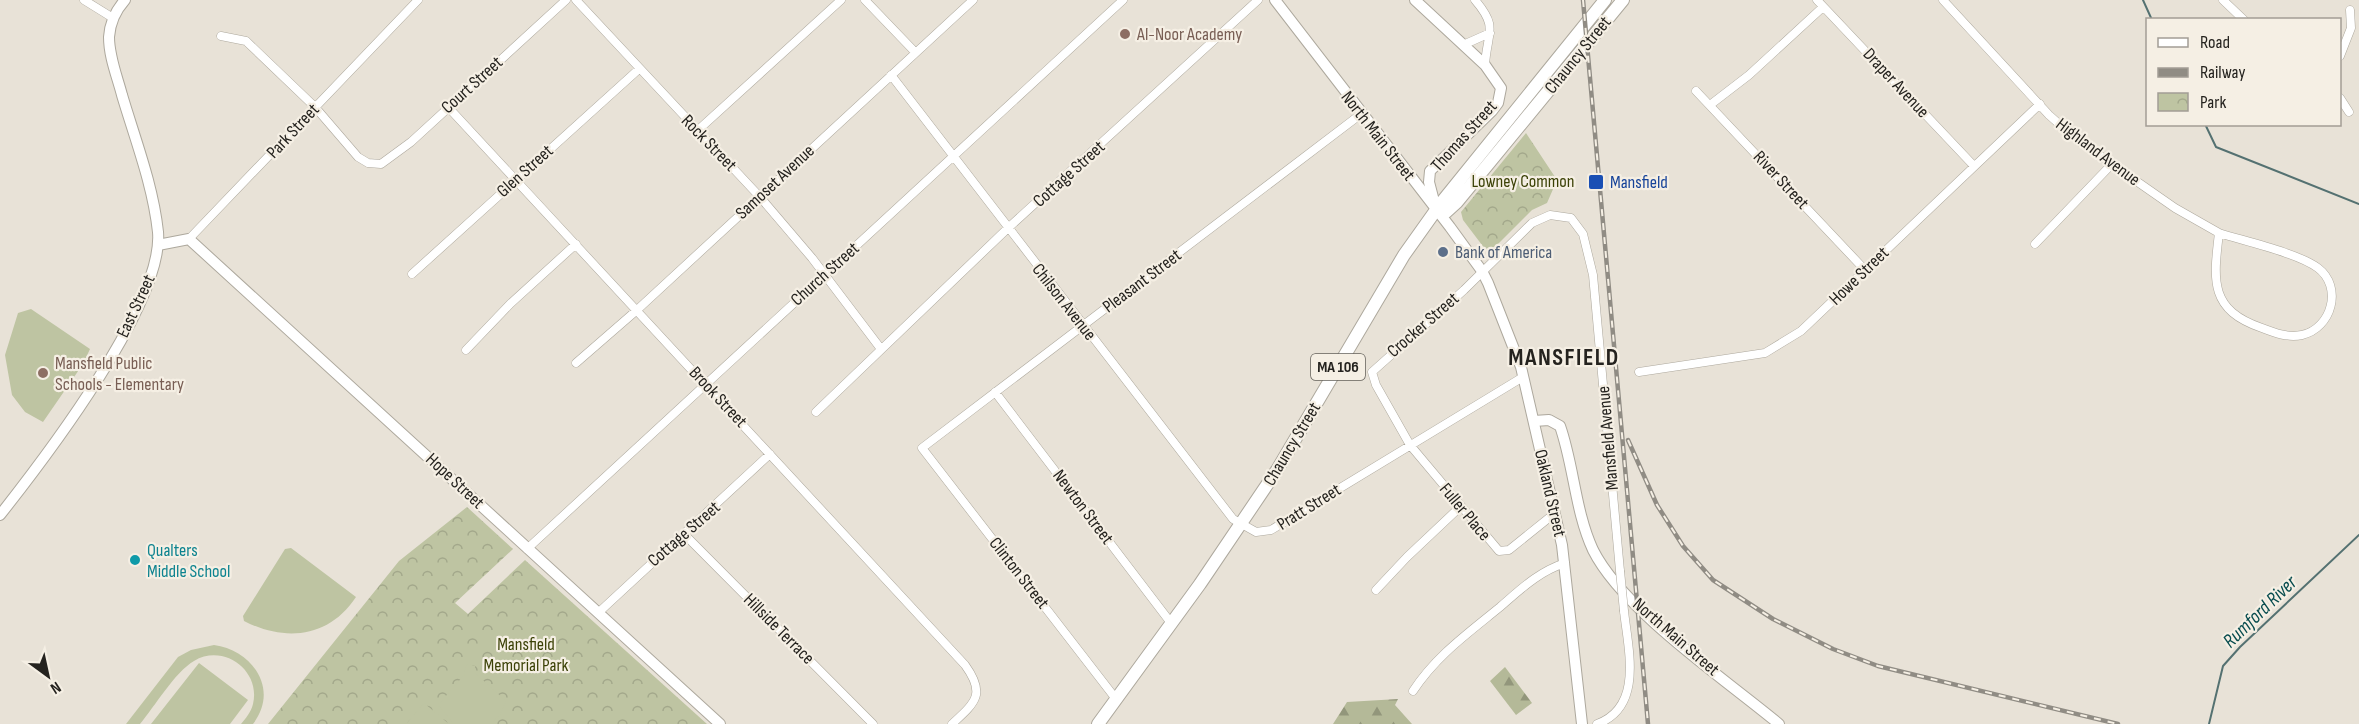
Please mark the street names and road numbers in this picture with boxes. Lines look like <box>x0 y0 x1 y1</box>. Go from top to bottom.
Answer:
street label: Chauncy Street <box>1540 12 1616 98</box>
street label: Draper Avenue <box>1859 44 1933 122</box>
street label: Court Street <box>437 52 507 118</box>
street label: North Main Street <box>1337 87 1420 185</box>
street label: Thomas Street <box>1427 96 1502 176</box>
street label: Park Street <box>262 99 324 163</box>
street label: Rock Street <box>677 110 741 176</box>
street label: Highland Avenue <box>2052 114 2144 190</box>
street label: Cottage Street <box>1029 136 1109 212</box>
street label: Glen Street <box>493 140 558 202</box>
street label: Samoset Avenue <box>731 140 819 224</box>
street label: River Street <box>1749 147 1813 214</box>
street label: Church Street <box>787 238 864 310</box>
street label: Howe Street <box>1825 242 1894 309</box>
street label: Pleasant Street <box>1099 244 1186 317</box>
street label: Chilson Avenue <box>1028 259 1100 345</box>
street label: East Street <box>112 271 160 341</box>
street label: Crocker Street <box>1383 288 1463 362</box>
road number: MA 106 <box>1311 354 1365 380</box>
street label: Brook Street <box>685 362 752 432</box>
street label: Mansfield Avenue <box>1593 385 1623 491</box>
street label: Chauncy Street <box>1259 398 1325 489</box>
street label: Oakland Street <box>1530 447 1570 539</box>
street label: Hope Street <box>421 449 489 514</box>
street label: Newton Street <box>1048 466 1118 549</box>
street label: Pratt Street <box>1273 479 1345 535</box>
street label: Fuller Place <box>1435 479 1495 545</box>
street label: Cottage Street <box>644 497 725 571</box>
street label: Clinton Street <box>985 533 1054 613</box>
street label: Hillside Terrace <box>739 589 819 669</box>
street label: North Main Street <box>1629 594 1724 681</box>

